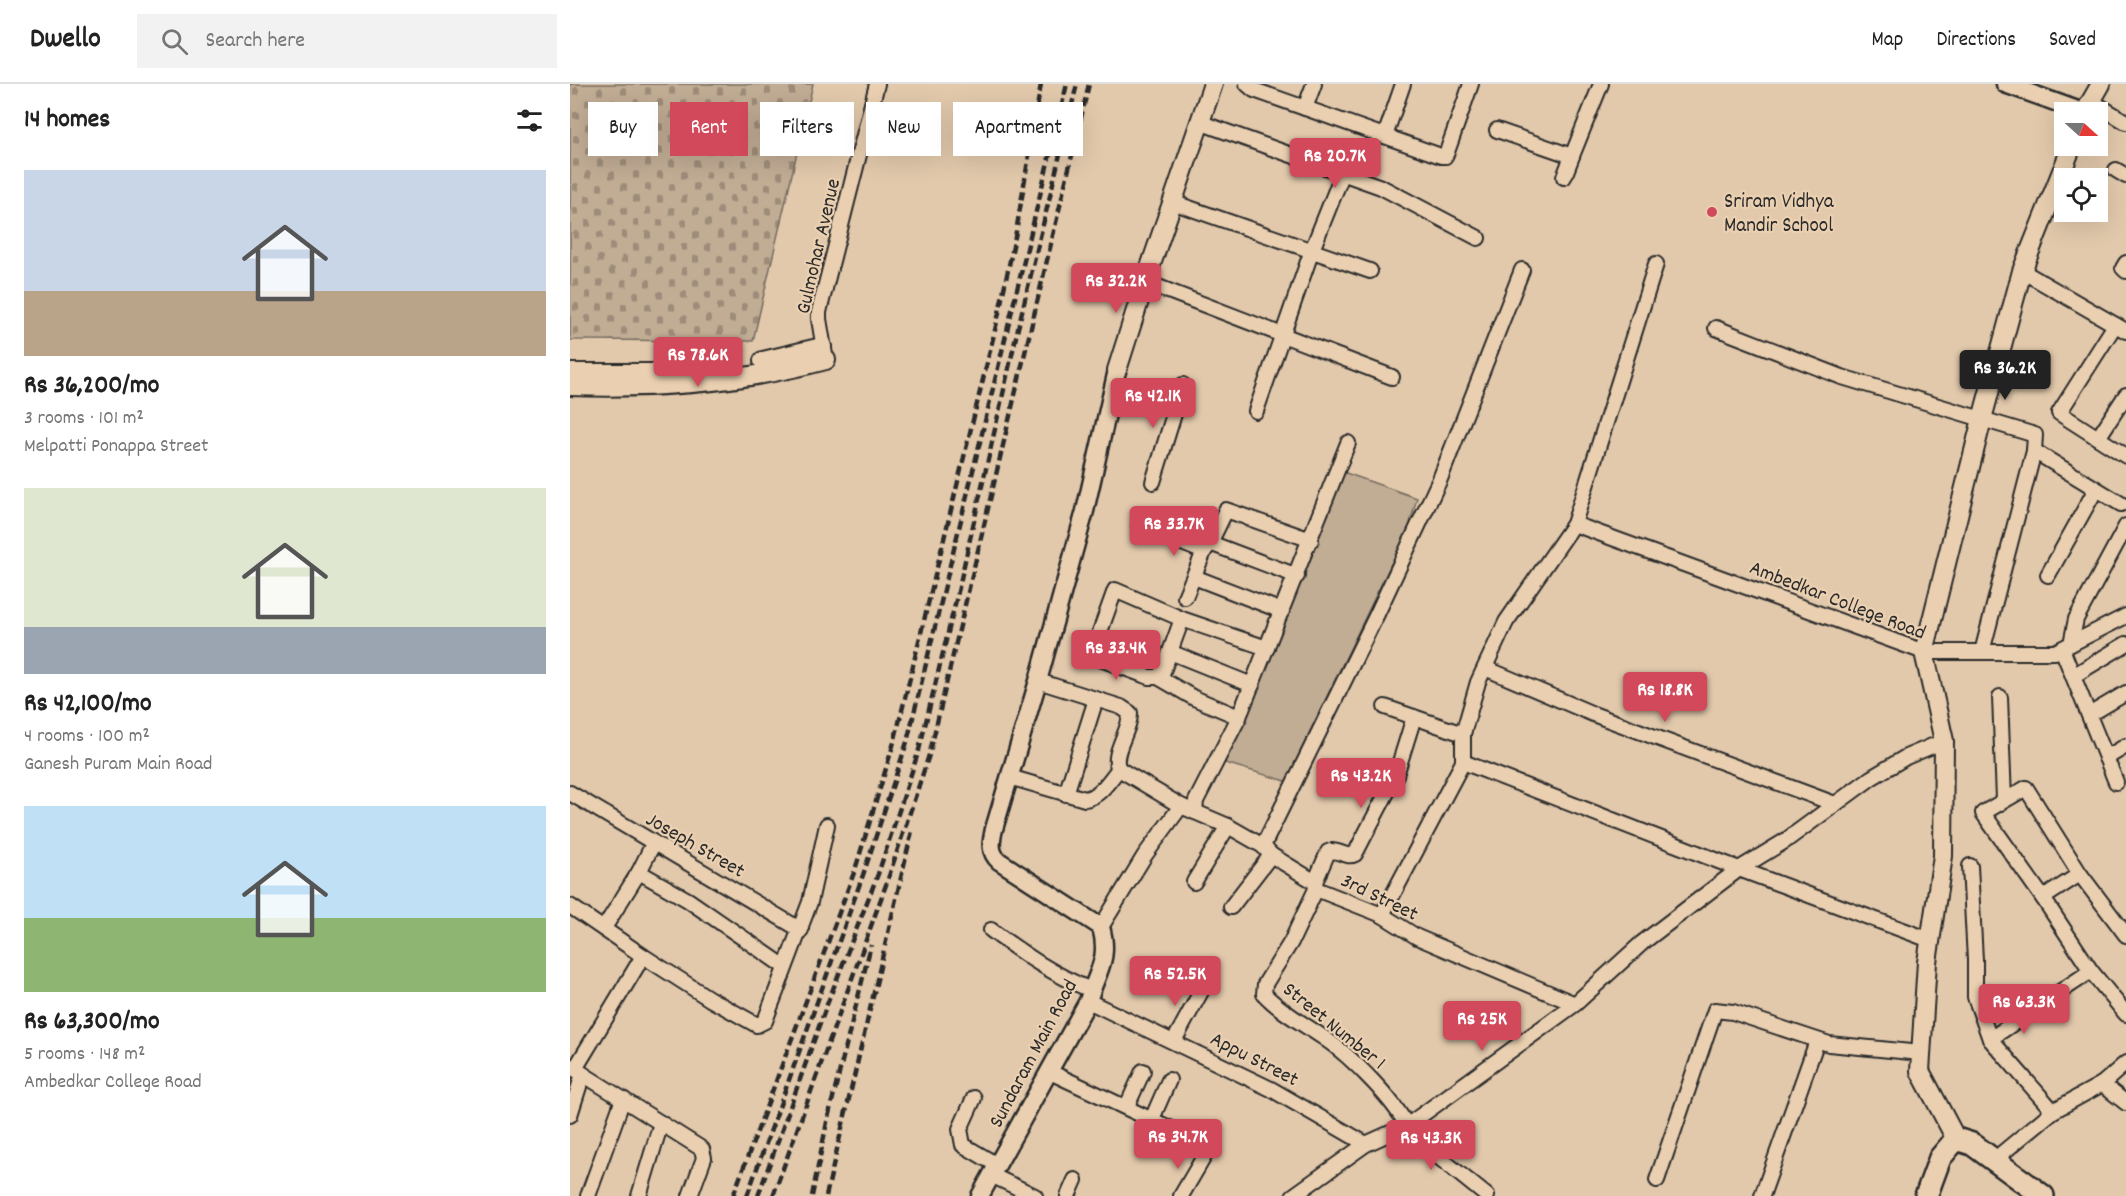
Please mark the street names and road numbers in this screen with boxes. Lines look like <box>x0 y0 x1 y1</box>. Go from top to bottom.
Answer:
street label: Gulmohar Avenue <box>790 176 850 317</box>
street label: Ambedkar College Road <box>1744 554 1929 649</box>
street label: Joseph Street <box>639 806 750 887</box>
street label: 3rd Street <box>1335 867 1423 930</box>
street label: Sundaram Main Road <box>983 975 1086 1134</box>
street label: Street Number 1 <box>1275 976 1391 1078</box>
street label: Appu Street <box>1204 1026 1303 1096</box>

